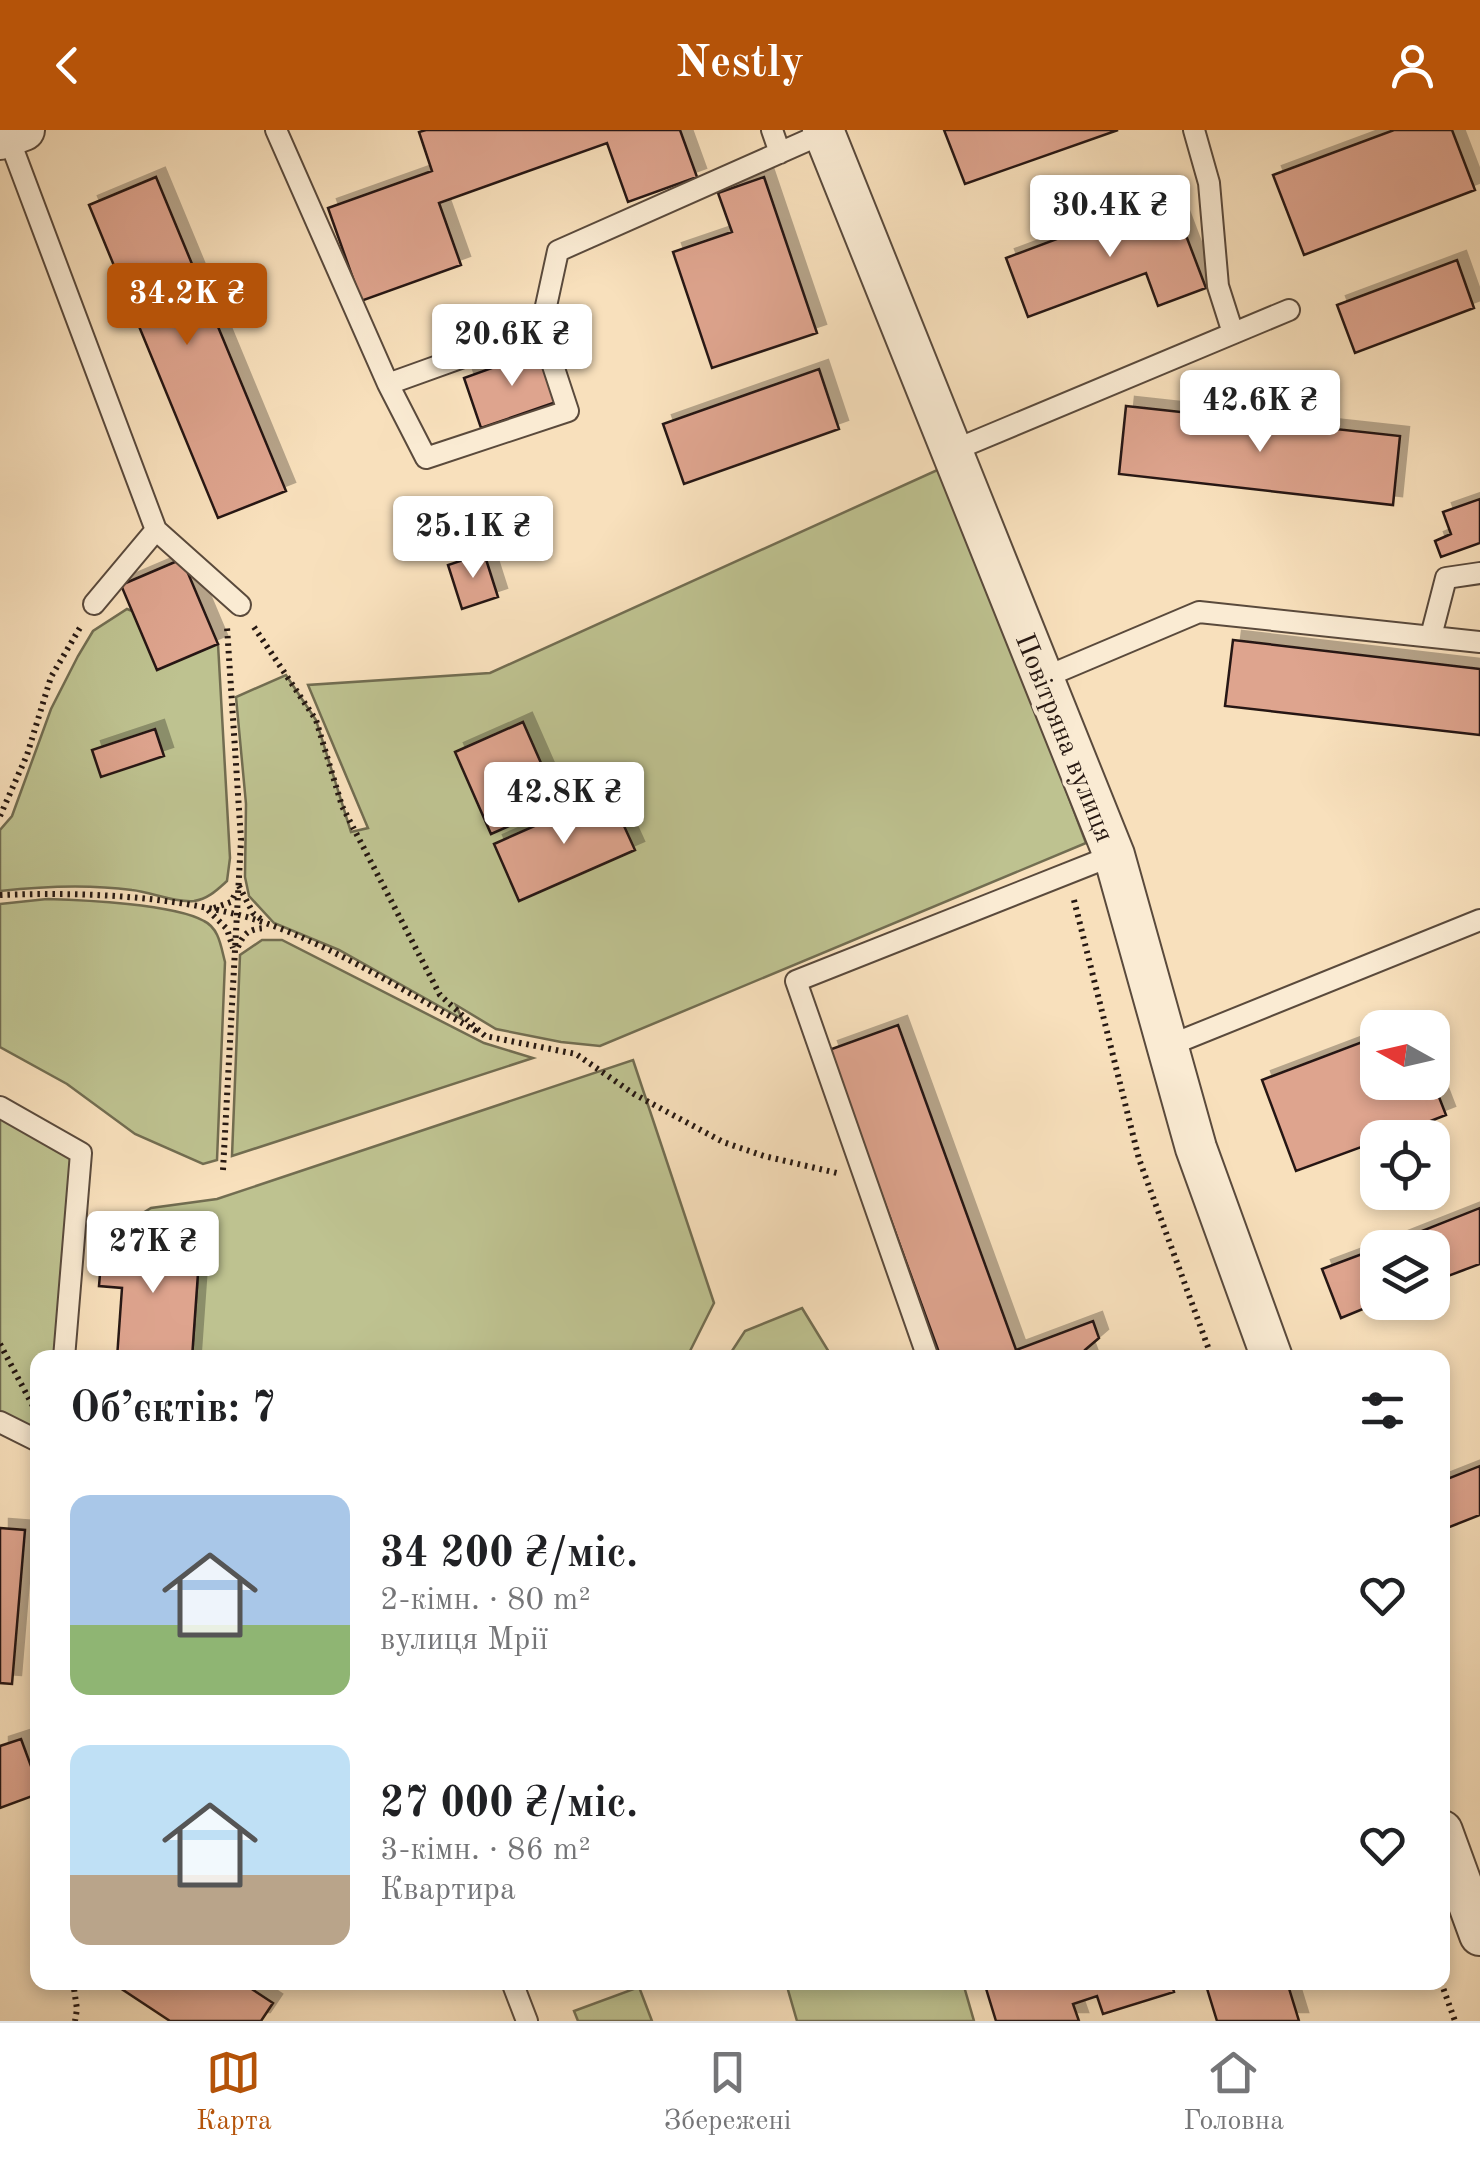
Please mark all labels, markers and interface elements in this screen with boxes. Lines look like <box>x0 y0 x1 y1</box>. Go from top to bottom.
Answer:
icon: back <box>40 38 95 93</box>
icon: person <box>1385 38 1440 93</box>
text: Nestly <box>676 42 804 87</box>
pin: 30.4K ₴ <box>1018 175 1202 260</box>
text: 30.4K ₴ <box>1052 191 1168 223</box>
pin: 34.2K ₴ <box>95 263 279 348</box>
text: 34.2K ₴ <box>129 279 245 311</box>
pin: 20.6K ₴ <box>420 304 604 389</box>
text: 20.6K ₴ <box>454 320 570 352</box>
pin: 42.6K ₴ <box>1168 370 1352 455</box>
text: 42.6K ₴ <box>1202 386 1318 418</box>
pin: 25.1K ₴ <box>381 496 565 581</box>
text: 25.1K ₴ <box>415 512 531 544</box>
street label: Повітряна вулиця <box>1009 630 1118 846</box>
pin: 42.8K ₴ <box>472 762 656 847</box>
text: 42.8K ₴ <box>506 778 622 810</box>
north arrow <box>1360 1010 1450 1100</box>
map controls <box>1360 1010 1450 1320</box>
button: locate <box>1360 1120 1450 1210</box>
pin: 27K ₴ <box>83 1211 223 1296</box>
text: 27K ₴ <box>109 1227 197 1259</box>
button: layers <box>1360 1230 1450 1320</box>
icon: filters <box>1355 1383 1410 1438</box>
text: Об’єктів: 7 <box>70 1389 276 1431</box>
text: 34 200 ₴/міс. <box>380 1534 638 1576</box>
icon: home <box>150 1535 270 1655</box>
icon: heart <box>1355 1568 1410 1623</box>
text: 2-кімн. · 80 m² <box>380 1585 591 1617</box>
text: вулиця Мрії <box>380 1625 548 1657</box>
text: 27 000 ₴/міс. <box>380 1784 638 1826</box>
icon: home <box>150 1785 270 1905</box>
icon: heart <box>1355 1818 1410 1873</box>
text: 3-кімн. · 86 m² <box>380 1835 591 1867</box>
text: Квартира <box>380 1875 516 1907</box>
tab: Карта <box>196 2045 272 2140</box>
tab: Збережені <box>664 2045 791 2140</box>
tab: Головна <box>1183 2045 1284 2140</box>

